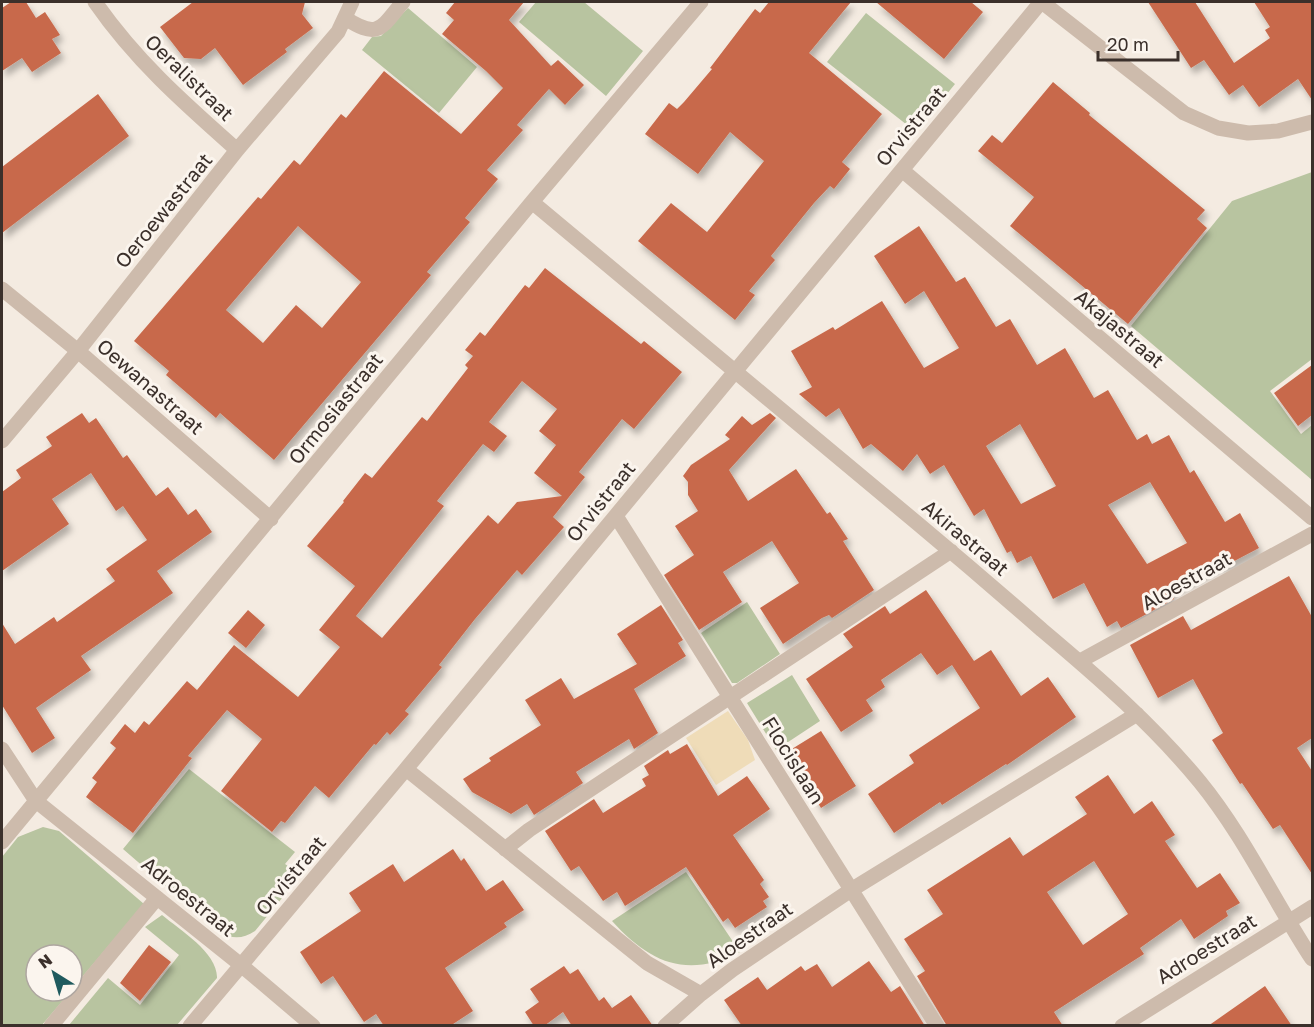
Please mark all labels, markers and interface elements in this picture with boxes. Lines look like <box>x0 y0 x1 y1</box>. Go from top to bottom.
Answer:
scale bar <box>1098 24 1178 62</box>
street label: Oeralistraat <box>141 29 239 125</box>
text: 20 m <box>1107 33 1149 55</box>
street label: Orvistraat <box>870 81 950 171</box>
street label: Oeroewastraat <box>109 148 217 272</box>
street label: Akajastraat <box>1071 284 1169 372</box>
street label: Oewanastraat <box>93 333 209 439</box>
street label: Ormosiastraat <box>283 348 387 468</box>
street label: Orvistraat <box>560 456 640 546</box>
street label: Akirastraat <box>918 494 1014 580</box>
street label: Aloestraat <box>1137 545 1235 615</box>
street label: Flocislaan <box>758 712 830 808</box>
street label: Orvistraat <box>250 830 330 920</box>
street label: Adroestraat <box>137 851 241 941</box>
street label: Aloestraat <box>701 896 797 972</box>
street label: Adroestraat <box>1152 908 1260 988</box>
north arrow <box>24 943 84 1003</box>
text: N <box>34 949 56 973</box>

